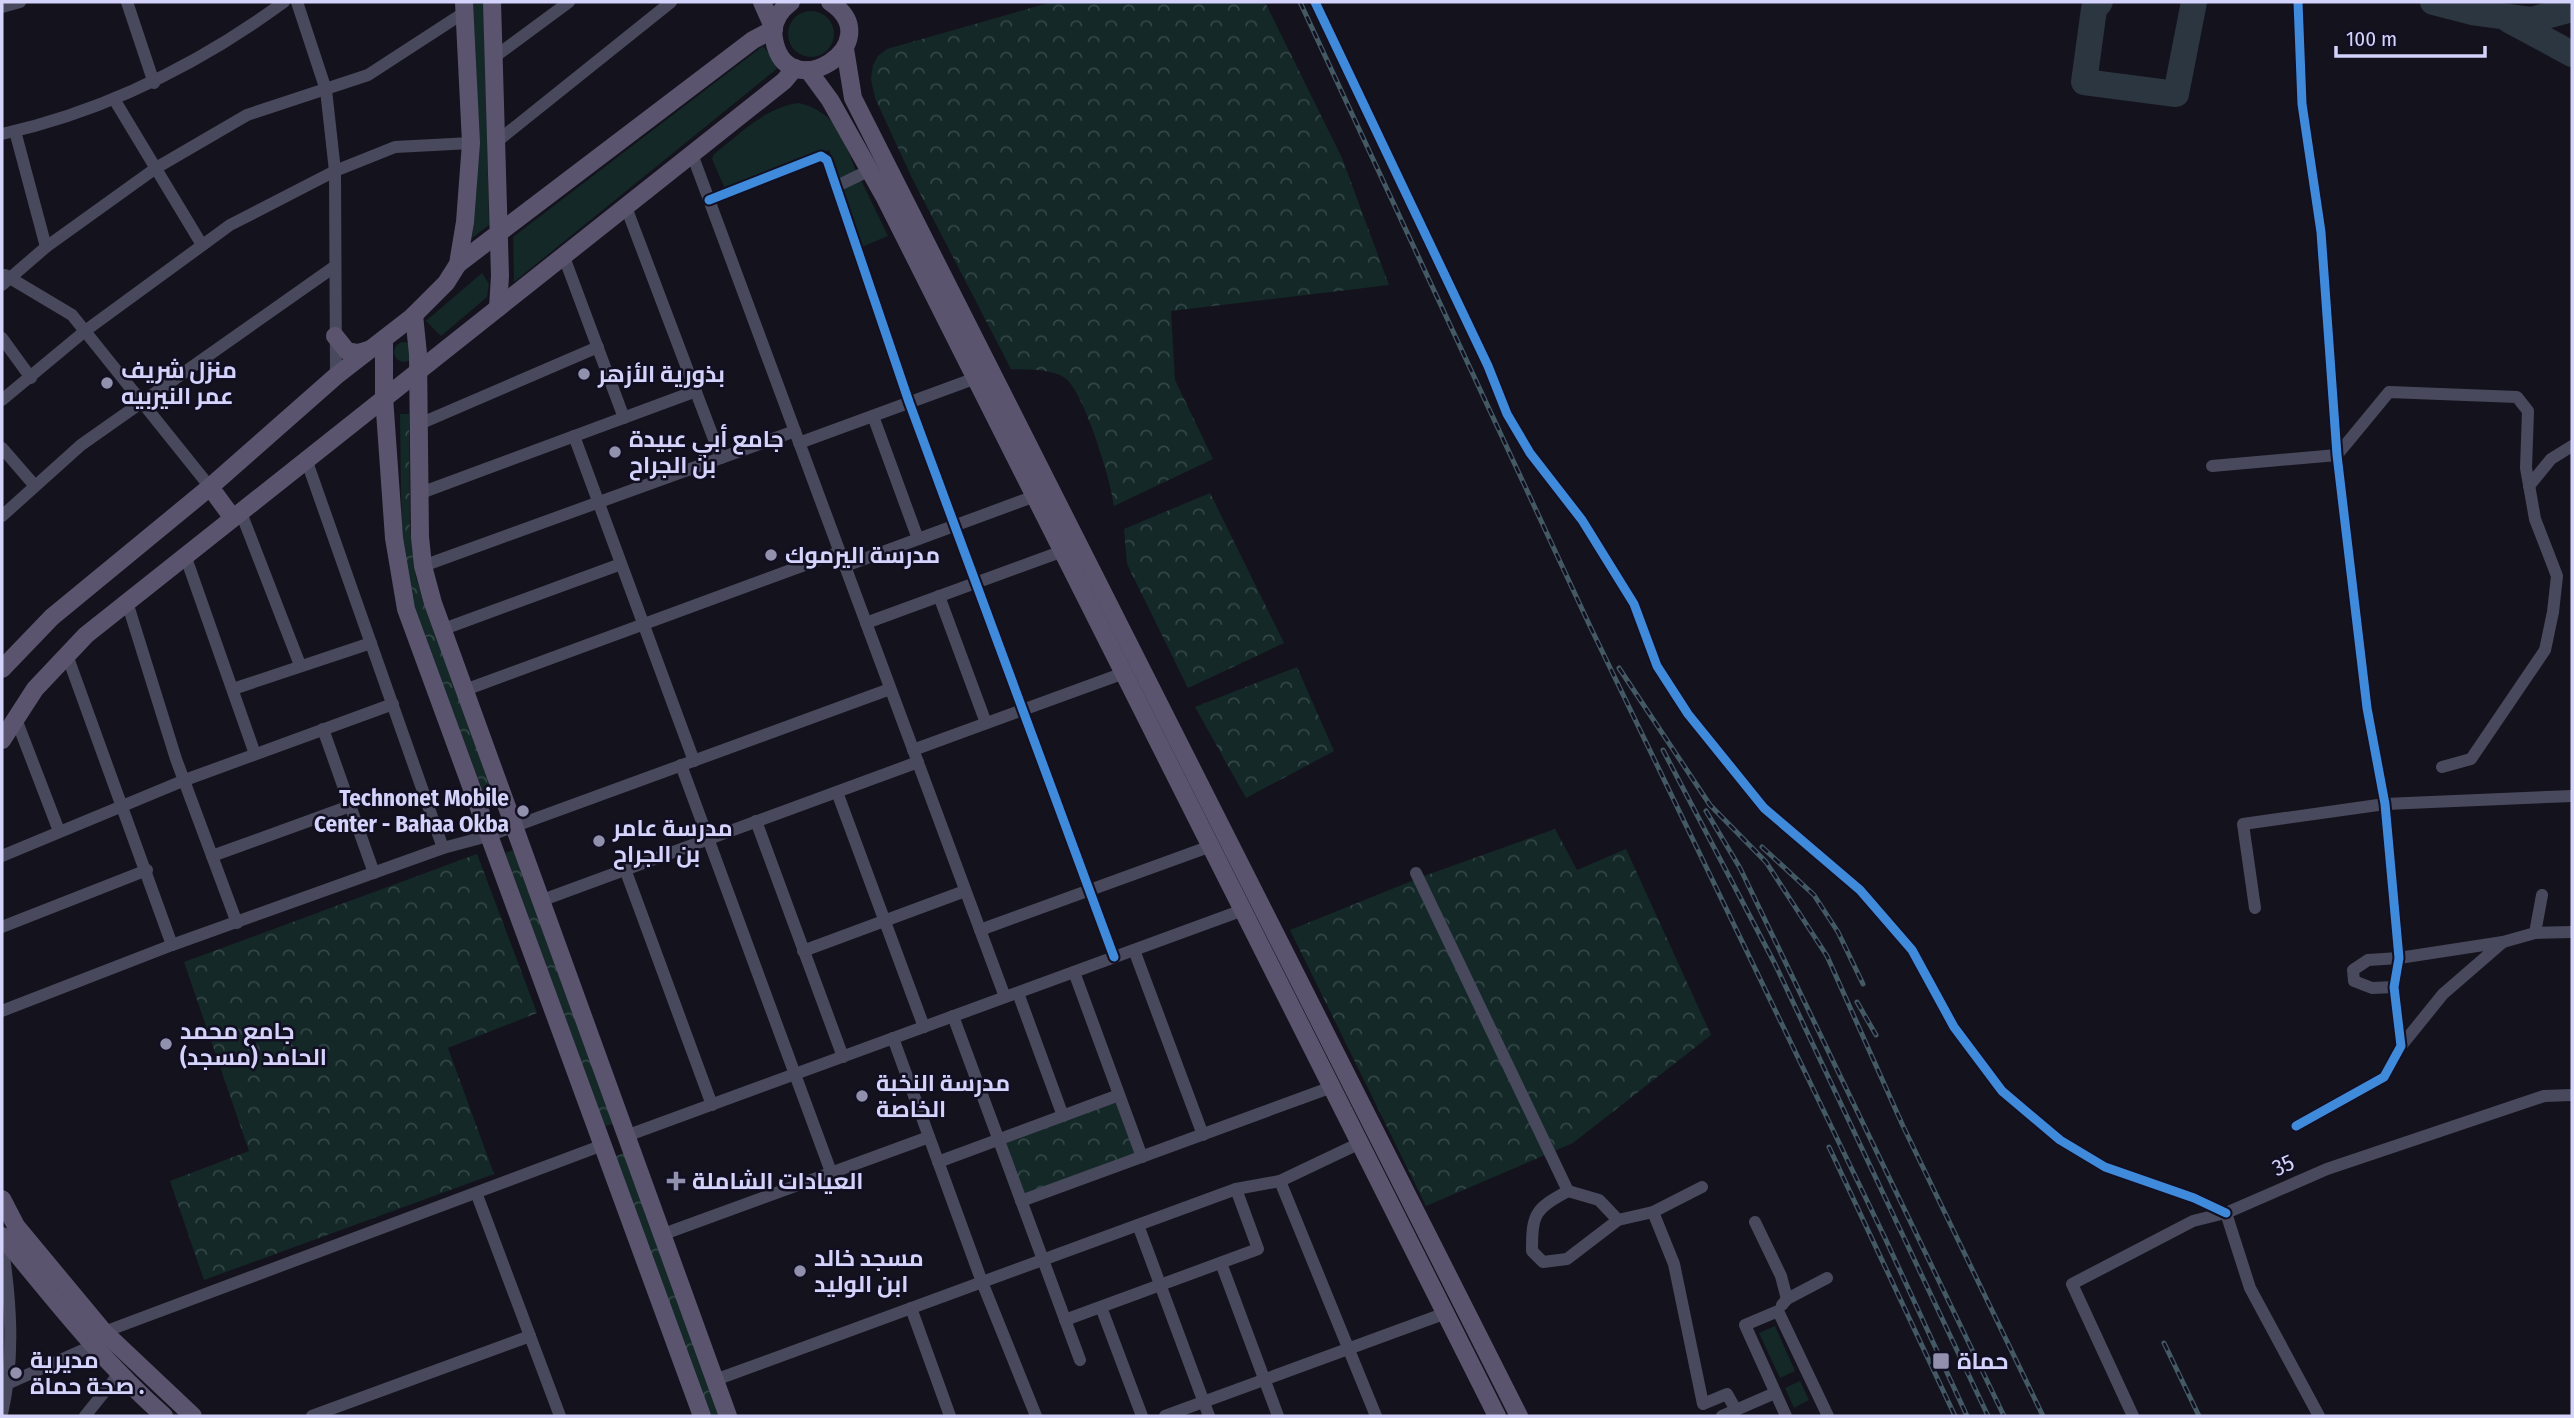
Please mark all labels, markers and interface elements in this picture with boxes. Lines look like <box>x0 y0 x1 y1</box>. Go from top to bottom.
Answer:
scale bar <box>2336 14 2485 58</box>
text: 100 m <box>2346 26 2397 52</box>
place label: منزل شريف عمر النيربيه <box>121 356 237 410</box>
place label: بذورية الأزهر <box>597 360 725 388</box>
marker: بذورية الأزهر <box>576 366 592 382</box>
marker: منزل شريف عمر النيربيه <box>99 375 115 391</box>
place label: جامع أبي عبيدة بن الجراح <box>629 424 784 481</box>
marker: جامع أبي عبيدة بن الجراح <box>607 444 623 460</box>
place label: مدرسة اليرموك <box>785 541 940 569</box>
marker: مدرسة اليرموك <box>763 547 779 563</box>
place label: Technonet Mobile Center - Bahaa Okba <box>314 784 509 838</box>
marker: Technonet Mobile Center - Bahaa Okba <box>515 803 531 819</box>
place label: مدرسة عامر بن الجراح <box>612 814 733 870</box>
marker: مدرسة عامر بن الجراح <box>591 833 607 849</box>
place label: جامع محمد الحامد (مسجد) <box>180 1017 327 1071</box>
marker: جامع محمد الحامد (مسجد) <box>158 1036 174 1052</box>
place label: مدرسة النخبة الخاصة <box>876 1069 1010 1123</box>
marker: مدرسة النخبة الخاصة <box>854 1088 870 1104</box>
street label: 35 <box>2268 1148 2298 1182</box>
place label: العيادات الشاملة <box>692 1167 863 1195</box>
marker: العيادات الشاملة <box>666 1171 686 1191</box>
place label: مسجد خالد ابن الوليد <box>814 1244 924 1298</box>
marker: مسجد خالد ابن الوليد <box>792 1263 808 1279</box>
place label: مديرية صحة حماة . <box>30 1346 144 1400</box>
place label: حماة <box>1957 1347 2009 1375</box>
marker: حماة <box>1931 1351 1951 1371</box>
marker: مديرية صحة حماة . <box>8 1365 24 1381</box>

